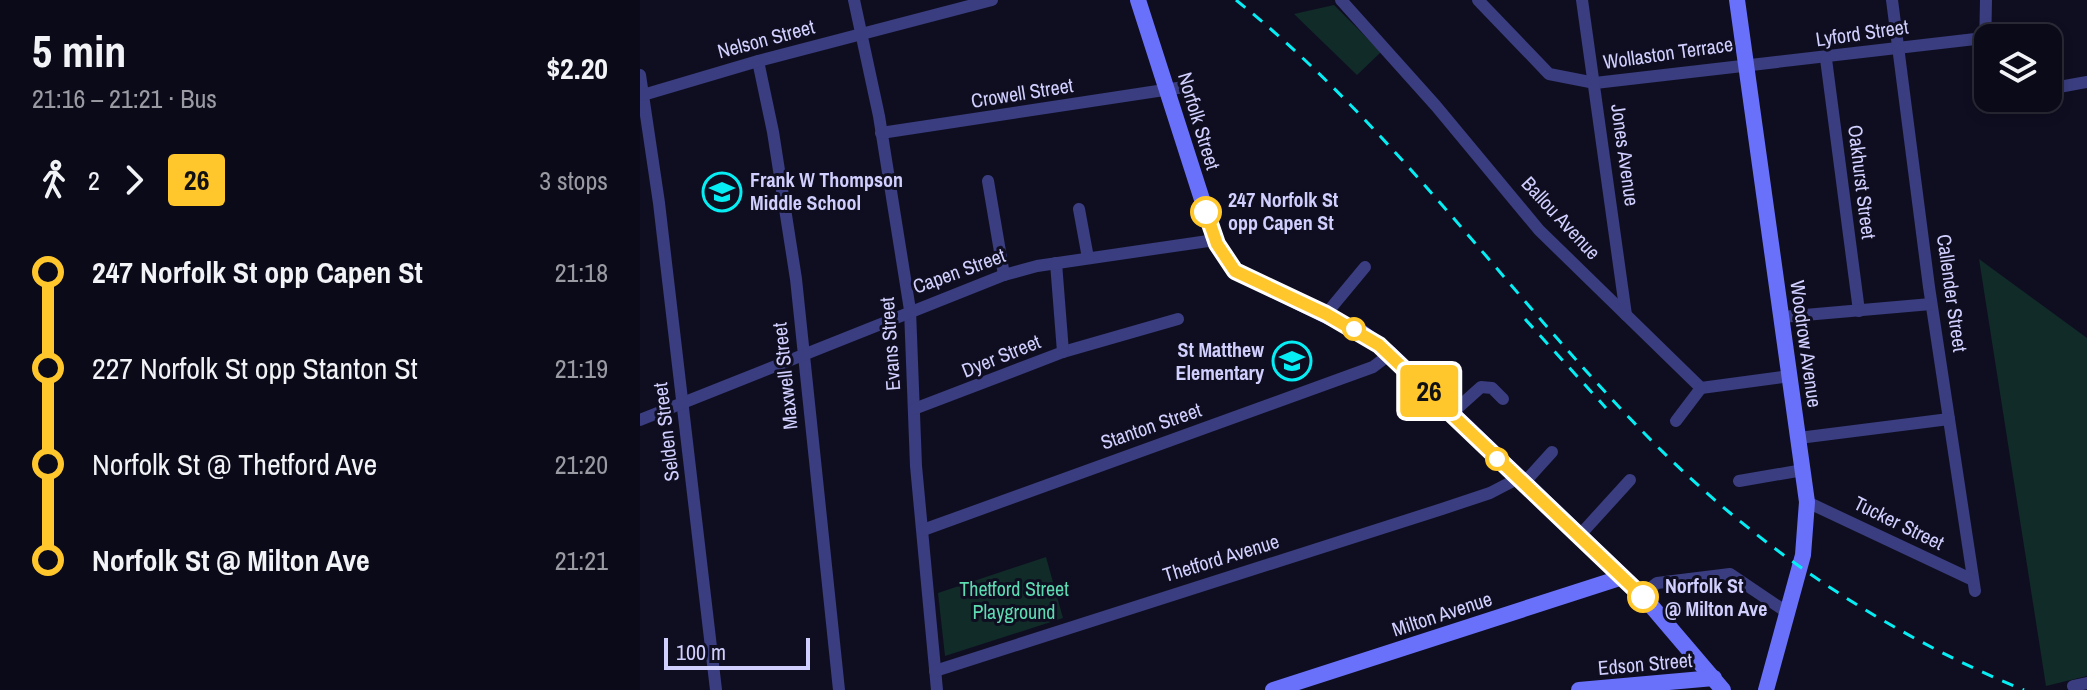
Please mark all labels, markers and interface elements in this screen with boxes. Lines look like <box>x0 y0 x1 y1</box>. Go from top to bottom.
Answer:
street label: Nelson Street <box>714 13 818 64</box>
street label: Lyford Street <box>1814 13 1910 52</box>
text: 5 min <box>32 21 126 81</box>
map controls <box>1974 24 2062 112</box>
button: layers <box>1974 24 2062 112</box>
street label: Wollaston Terrace <box>1601 30 1735 75</box>
text: $2.20 <box>546 48 608 88</box>
street label: Norfolk Street <box>1172 69 1227 173</box>
street label: Crowell Street <box>969 71 1075 114</box>
text: 21:16 – 21:21 · Bus <box>32 81 217 116</box>
street label: Jones Avenue <box>1605 102 1646 208</box>
street label: Oakhurst Street <box>1842 123 1883 241</box>
icon: walk <box>32 158 76 202</box>
icon: forward <box>112 158 156 202</box>
text: 26 <box>184 161 209 199</box>
text: 2 <box>88 163 100 198</box>
text: 3 stops <box>539 163 608 198</box>
place label: Frank W Thompson Middle School <box>750 166 903 216</box>
street label: Ballou Avenue <box>1516 170 1607 265</box>
school or university icon: Frank W Thompson Middle School <box>701 171 743 213</box>
place label: 247 Norfolk St opp Capen St <box>1228 186 1339 236</box>
marker: 247 Norfolk St opp Capen St <box>1191 197 1221 227</box>
street label: Callender Street <box>1931 232 1974 354</box>
street label: Capen Street <box>909 241 1009 300</box>
text: 247 Norfolk St opp Capen St <box>92 252 423 292</box>
text: 21:18 <box>555 255 608 290</box>
street label: Woodrow Avenue <box>1784 279 1829 409</box>
street label: Evans Street <box>873 296 906 392</box>
unlabelled marker <box>1343 318 1365 340</box>
street label: Maxwell Street <box>765 321 804 431</box>
street label: Dyer Street <box>957 327 1045 384</box>
place label: St Matthew Elementary <box>1176 336 1265 386</box>
school or university icon: St Matthew Elementary <box>1271 340 1313 382</box>
text: 227 Norfolk St opp Stanton St <box>92 348 418 388</box>
text: 21:19 <box>555 351 608 386</box>
line badge: 26 <box>1393 365 1465 417</box>
text: 26 <box>1416 372 1442 410</box>
street label: Selden Street <box>646 381 685 483</box>
street label: Stanton Street <box>1097 396 1205 455</box>
text: Norfolk St @ Thetford Ave <box>92 444 377 484</box>
text: 21:20 <box>555 447 608 482</box>
unlabelled marker <box>1486 448 1508 470</box>
street label: Tucker Street <box>1850 489 1949 556</box>
street label: Thetford Avenue <box>1159 527 1282 588</box>
text: Norfolk St @ Milton Ave <box>92 540 370 580</box>
text: 21:21 <box>555 543 608 578</box>
place label: Norfolk St @ Milton Ave <box>1665 572 1767 622</box>
park label: Thetford Street Playground <box>959 575 1069 625</box>
marker: Norfolk St @ Milton Ave <box>1628 582 1658 612</box>
street label: Milton Avenue <box>1388 585 1495 642</box>
scale bar <box>664 634 810 670</box>
text: 100 m <box>676 637 726 667</box>
street label: Edson Street <box>1597 646 1694 681</box>

